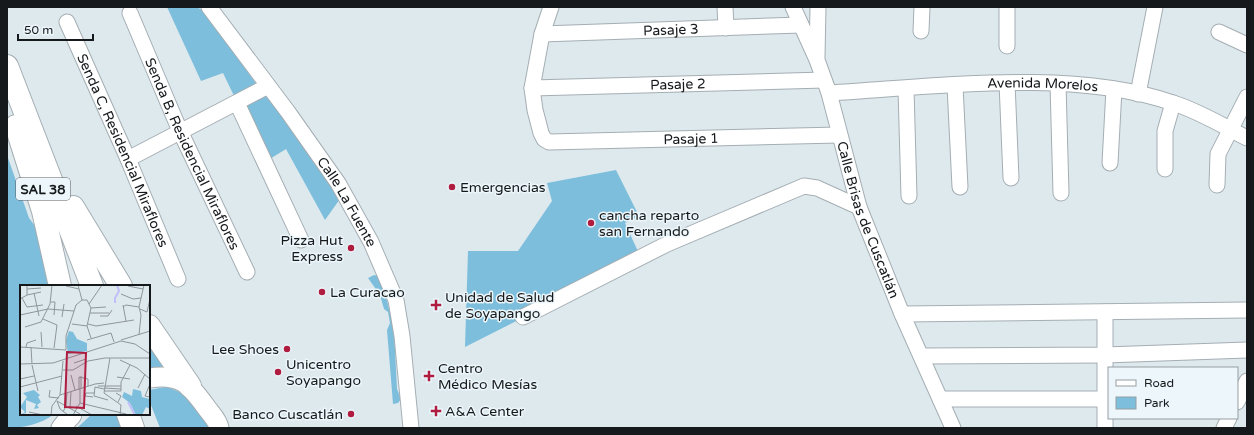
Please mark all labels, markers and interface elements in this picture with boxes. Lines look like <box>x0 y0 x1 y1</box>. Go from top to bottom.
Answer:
scale bar <box>18 16 93 42</box>
street label: Pasaje 3 <box>643 21 699 39</box>
text: 50 m <box>24 23 53 37</box>
street label: Senda C, Residencial Miraflores <box>73 51 172 250</box>
street label: Senda B, Residencial Miraflores <box>141 55 243 253</box>
street label: Avenida Morelos <box>987 74 1099 96</box>
street label: Pasaje 2 <box>650 75 706 94</box>
street label: Pasaje 1 <box>663 130 719 148</box>
street label: Calle Brisas de Cuscatlán <box>833 139 903 301</box>
street label: Calle La Fuente <box>313 154 380 249</box>
road number: SAL 38 <box>16 178 70 200</box>
place label: Emergencias <box>460 179 546 196</box>
marker: Emergencias <box>447 182 457 192</box>
place label: cancha reparto san Fernando <box>599 207 699 240</box>
marker: cancha reparto san Fernando <box>586 218 596 228</box>
place label: Pizza Hut Express <box>281 232 344 265</box>
marker: Pizza Hut Express <box>346 243 356 253</box>
place label: La Curacao <box>330 284 405 301</box>
inset map <box>20 285 150 415</box>
marker: La Curacao <box>317 287 327 297</box>
place label: Unidad de Salud de Soyapango <box>445 289 554 322</box>
marker: Unidad de Salud de Soyapango <box>430 299 442 311</box>
place label: Lee Shoes <box>211 341 279 358</box>
marker: Lee Shoes <box>282 344 292 354</box>
place label: Unicentro Soyapango <box>286 356 361 389</box>
place label: Centro Médico Mesías <box>438 360 537 393</box>
marker: Unicentro Soyapango <box>273 367 283 377</box>
legend <box>1108 367 1238 419</box>
marker: Centro Médico Mesías <box>423 370 435 382</box>
text: Road <box>1144 376 1174 390</box>
text: Park <box>1144 396 1170 410</box>
place label: A&A Center <box>445 403 525 420</box>
marker: A&A Center <box>430 405 442 417</box>
place label: Banco Cuscatlán <box>232 406 343 423</box>
marker: Banco Cuscatlán <box>346 409 356 419</box>

